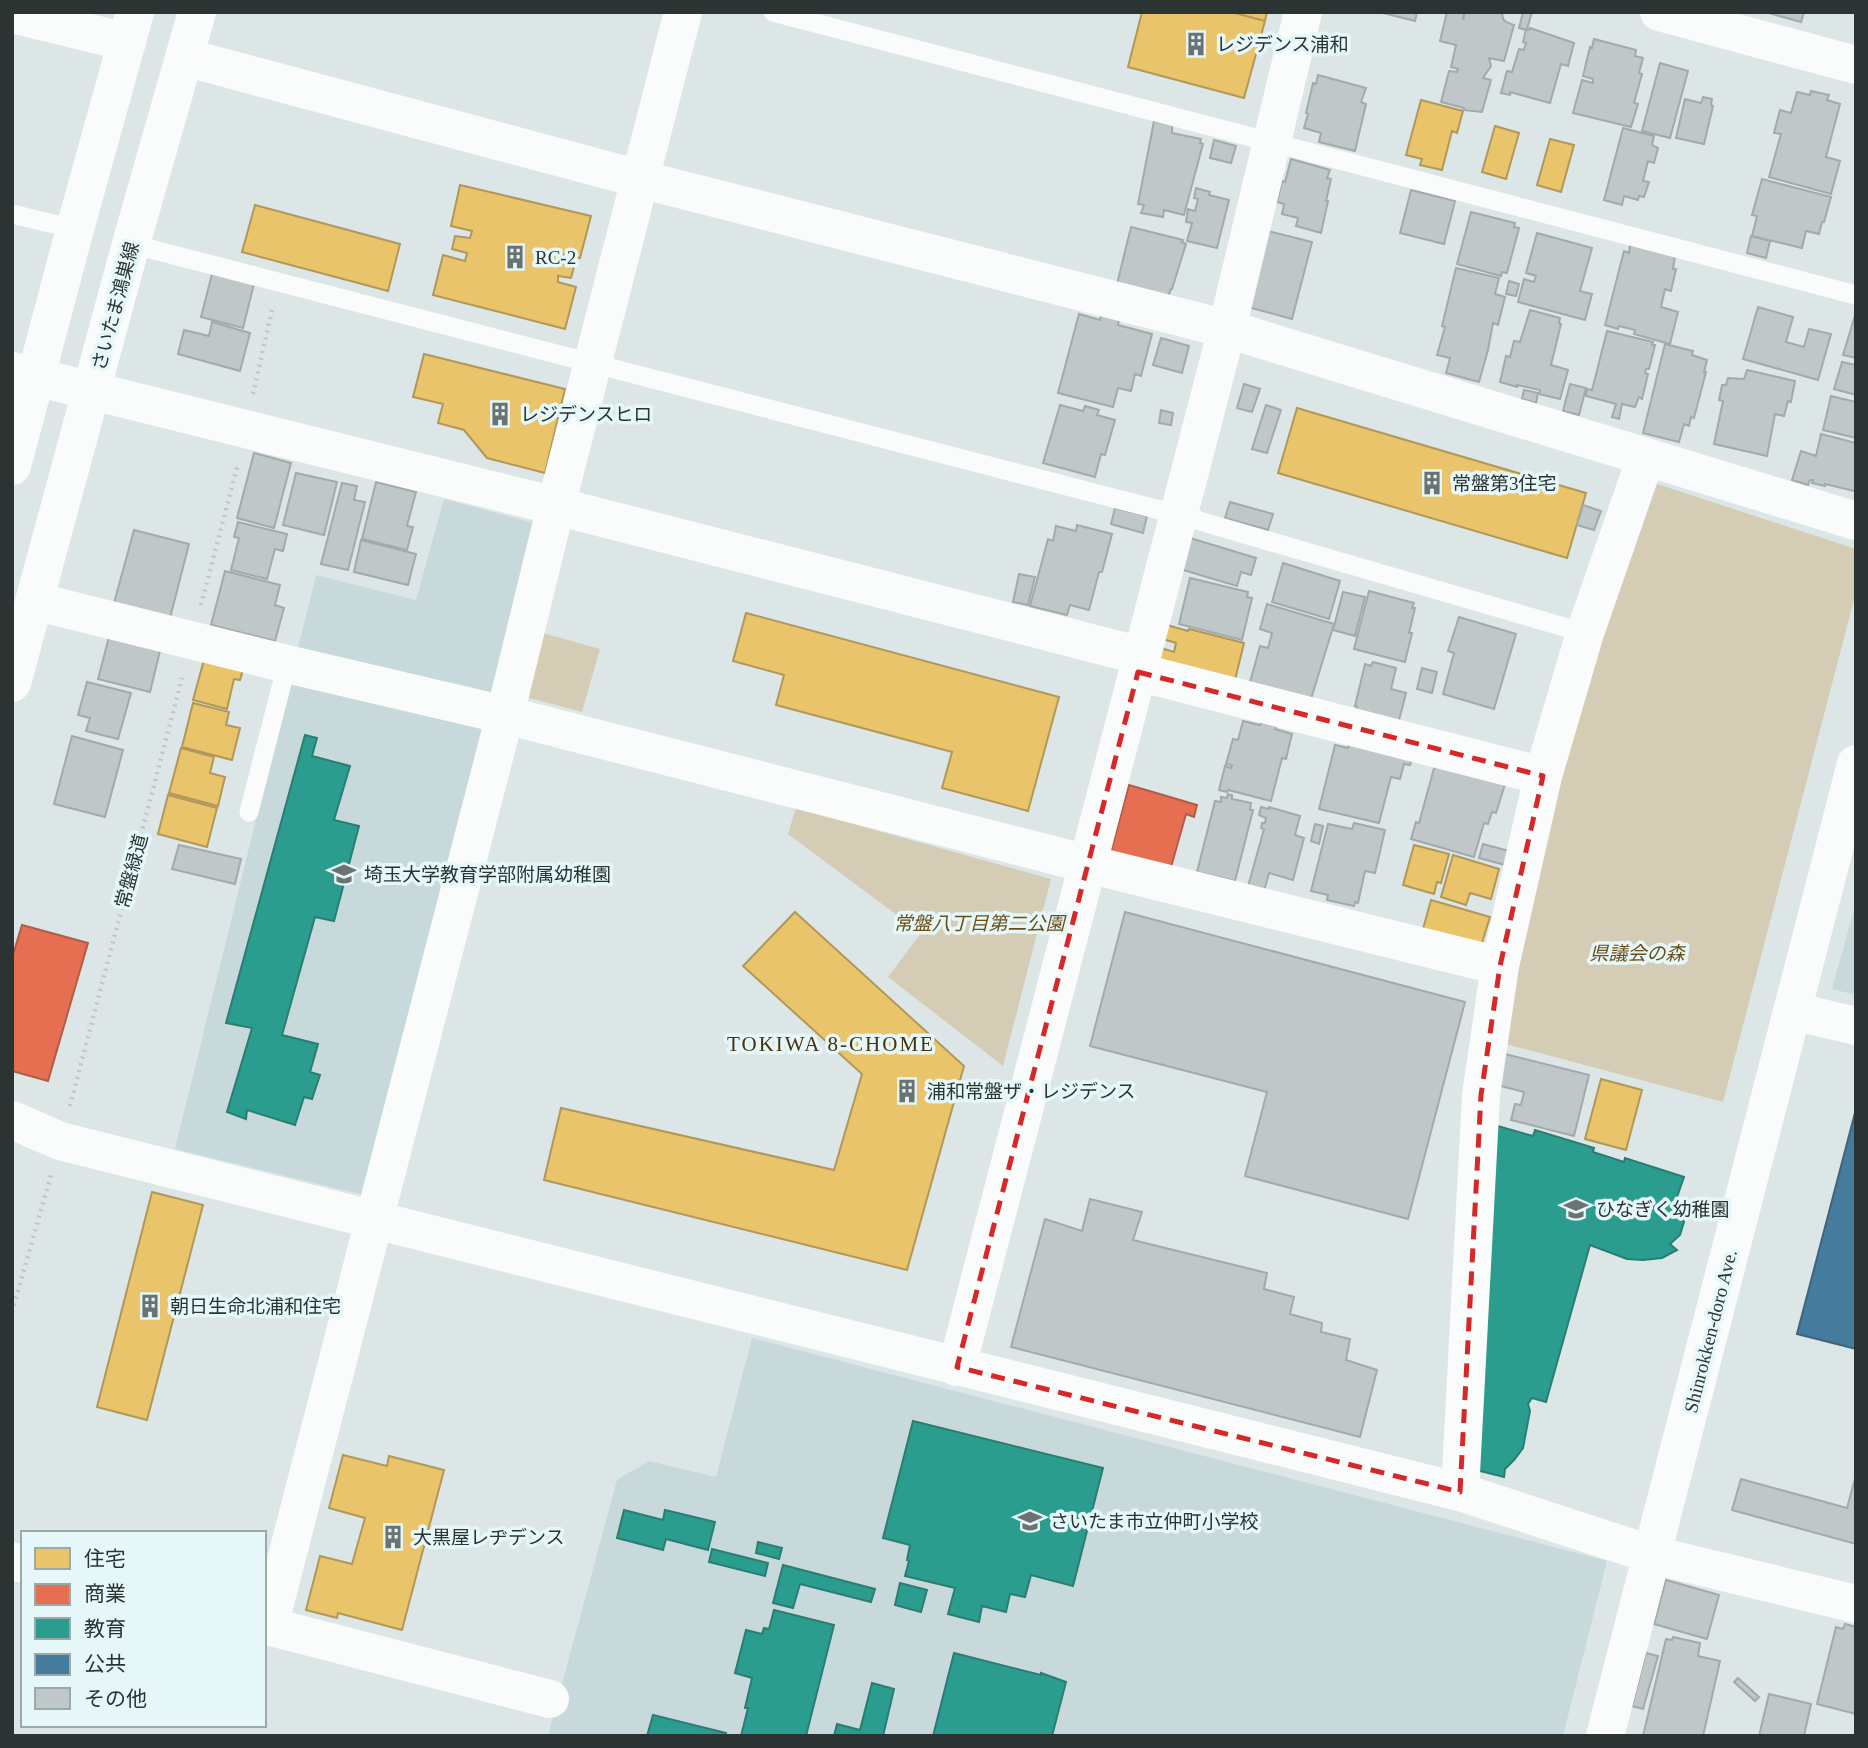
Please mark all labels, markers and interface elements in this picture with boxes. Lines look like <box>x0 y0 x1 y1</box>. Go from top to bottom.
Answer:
building icon: レジデンス浦和 <box>1182 30 1210 58</box>
place label: レジデンス浦和 <box>1216 34 1349 55</box>
street label: さいたま鴻巣線 <box>88 239 143 373</box>
building icon: RC-2 <box>501 243 529 271</box>
place label: RC-2 <box>535 247 576 268</box>
building icon: レジデンスヒロ <box>486 400 514 428</box>
place label: レジデンスヒロ <box>520 404 653 425</box>
building icon: 常盤第3住宅 <box>1418 469 1446 497</box>
place label: 常盤第3住宅 <box>1452 473 1557 494</box>
street label: 常盤緑道 <box>112 832 151 911</box>
school or university icon: 埼玉大学教育学部附属幼稚園 <box>330 860 358 888</box>
place label: 埼玉大学教育学部附属幼稚園 <box>364 864 611 885</box>
park label: 常盤八丁目第二公園 <box>893 913 1067 934</box>
park label: 県議会の森 <box>1589 943 1686 964</box>
district label: TOKIWA 8-CHOME <box>727 1032 935 1056</box>
building icon: 浦和常盤ザ・レジデンス <box>893 1077 921 1105</box>
place label: 浦和常盤ザ・レジデンス <box>927 1081 1136 1102</box>
school or university icon: ひなぎく幼稚園 <box>1562 1195 1590 1223</box>
place label: ひなぎく幼稚園 <box>1596 1199 1729 1220</box>
street label: Shinrokken-doro Ave. <box>1680 1247 1741 1415</box>
building icon: 朝日生命北浦和住宅 <box>136 1292 164 1320</box>
place label: 朝日生命北浦和住宅 <box>170 1296 341 1317</box>
school or university icon: さいたま市立仲町小学校 <box>1016 1507 1044 1535</box>
place label: さいたま市立仲町小学校 <box>1050 1511 1258 1532</box>
building icon: 大黒屋レヂデンス <box>379 1523 407 1551</box>
place label: 大黒屋レヂデンス <box>413 1527 565 1548</box>
legend <box>21 1531 266 1727</box>
text: 住宅 <box>84 1547 126 1571</box>
text: 商業 <box>84 1582 126 1606</box>
text: 教育 <box>84 1617 126 1641</box>
text: 公共 <box>84 1652 126 1676</box>
text: その他 <box>84 1687 147 1711</box>

